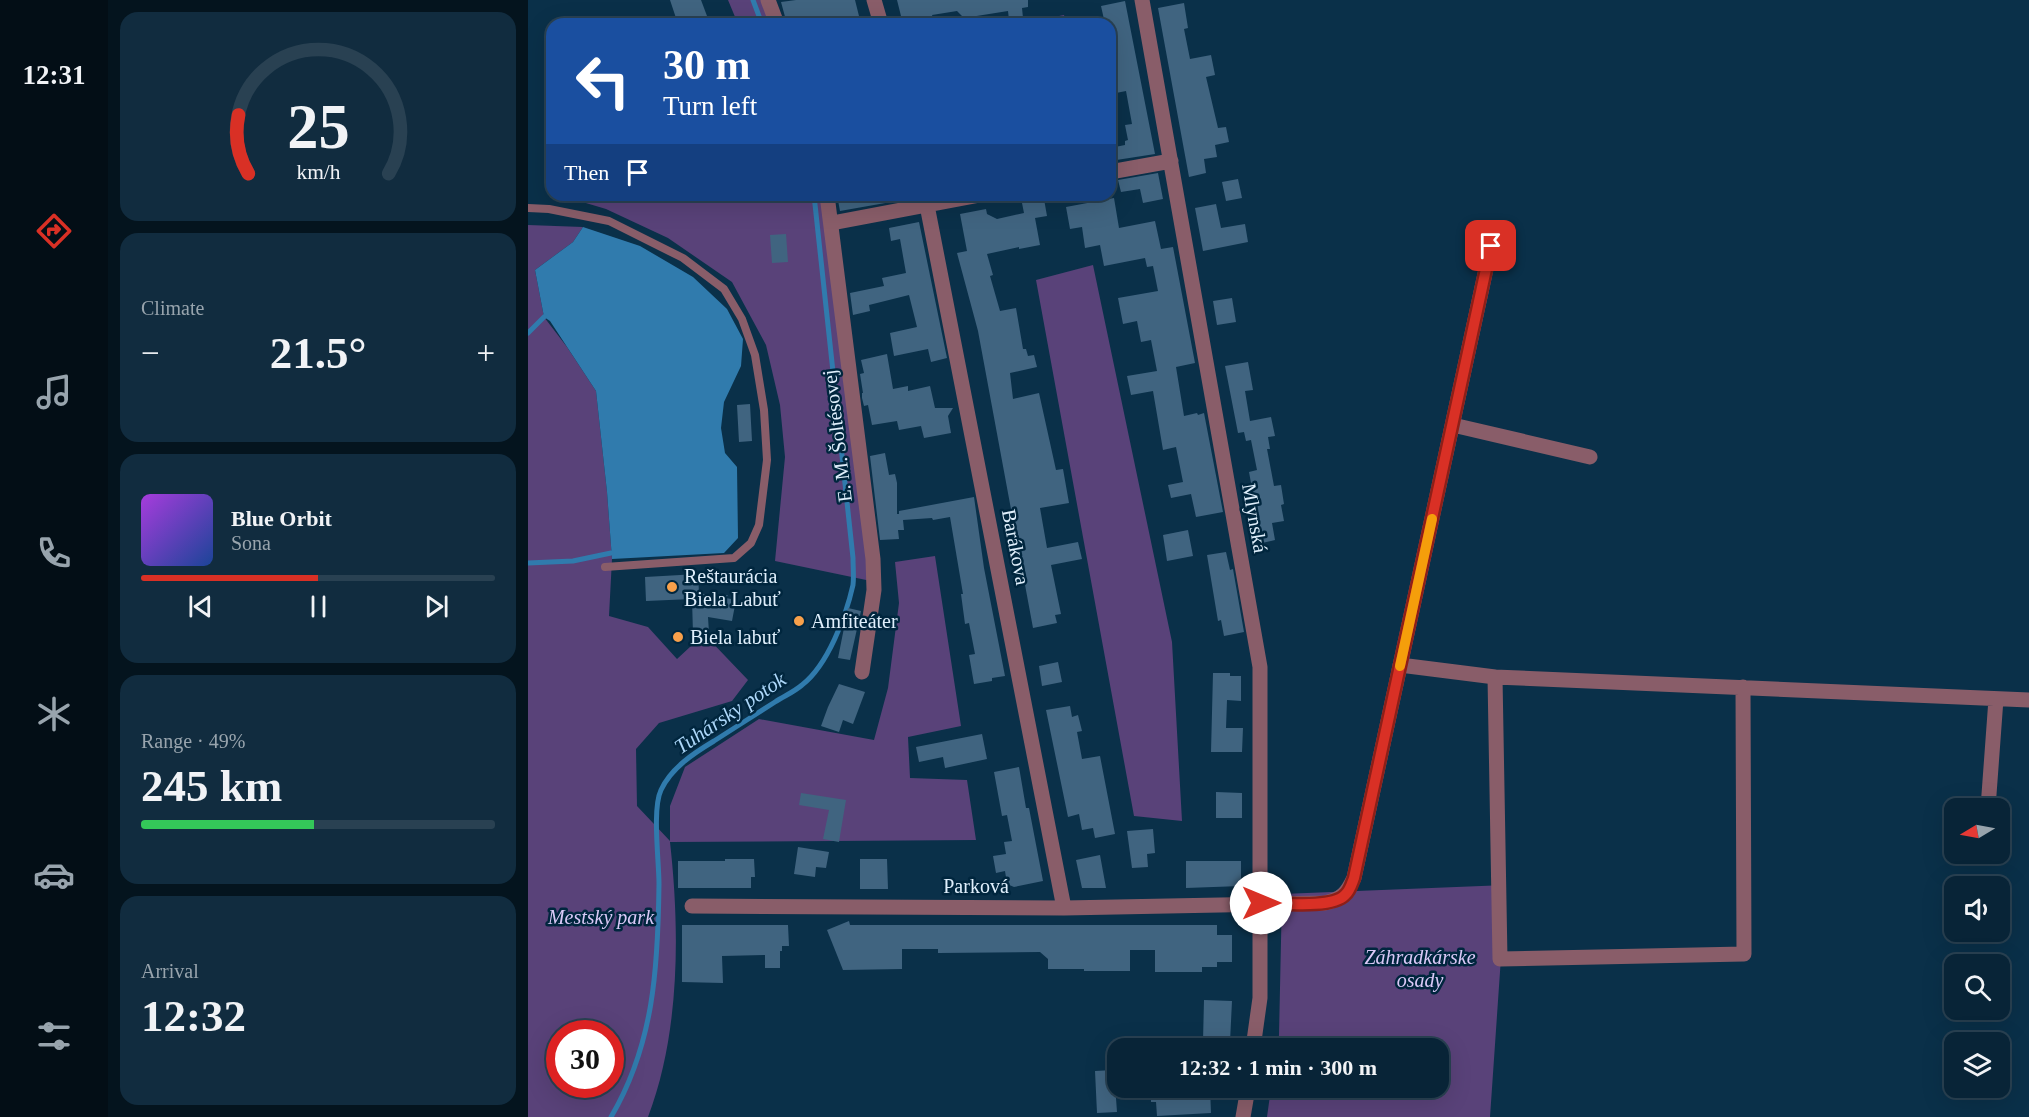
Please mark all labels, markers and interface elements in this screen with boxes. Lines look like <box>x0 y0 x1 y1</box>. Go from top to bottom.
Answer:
icon: left <box>564 42 642 120</box>
text: 30 m <box>663 42 751 88</box>
text: 12:31 <box>23 60 86 90</box>
text: Turn left <box>663 91 757 121</box>
text: 25 <box>287 92 349 161</box>
icon: arrive <box>621 156 654 189</box>
text: km/h <box>296 160 340 184</box>
text: Then <box>564 160 609 185</box>
icon: directions <box>33 210 75 252</box>
pin <box>1465 220 1516 271</box>
icon: arrive <box>1474 229 1507 262</box>
text: Climate <box>141 297 204 319</box>
text: 21.5° <box>270 328 366 378</box>
text: − <box>141 335 160 371</box>
text: + <box>476 335 495 371</box>
street label: E. M. Šoltésovej <box>817 368 857 504</box>
icon: music <box>33 371 75 413</box>
street label: Mlynská <box>1237 482 1272 555</box>
text: Blue Orbit <box>231 506 332 531</box>
street label: Barákova <box>998 507 1034 587</box>
icon: phone <box>33 532 75 574</box>
text: Sona <box>231 532 271 554</box>
place label: Reštaurácia Biela Labuť <box>684 565 781 610</box>
marker: Reštaurácia Biela Labuť <box>665 580 679 594</box>
icon: previous <box>184 590 217 623</box>
icon: pause <box>302 590 335 623</box>
icon: next <box>420 590 453 623</box>
place label: Amfiteáter <box>811 610 898 632</box>
marker: Amfiteáter <box>792 614 806 628</box>
place label: Biela labuť <box>690 626 781 648</box>
marker: Biela labuť <box>671 630 685 644</box>
water label: Tuhársky potok <box>670 667 791 759</box>
icon: climate <box>33 693 75 735</box>
text: Range · 49% <box>141 730 245 752</box>
text: 245 km <box>141 761 282 811</box>
north arrow <box>1944 798 2010 864</box>
map controls <box>1944 798 2010 1098</box>
icon: car <box>33 854 75 896</box>
position arrow <box>1229 871 1293 935</box>
street label: Parková <box>943 875 1009 897</box>
button: sound <box>1944 876 2010 942</box>
park label: Mestský park <box>547 906 655 929</box>
park label: Záhradkárske osady <box>1364 946 1476 992</box>
button: search <box>1944 954 2010 1020</box>
text: Arrival <box>141 960 199 982</box>
text: 12:32 <box>141 991 246 1041</box>
icon: filters <box>33 1015 75 1057</box>
speed limit sign: 30 <box>546 1020 624 1098</box>
button: layers <box>1944 1032 2010 1098</box>
text: 12:32 · 1 min · 300 m <box>1179 1055 1377 1080</box>

